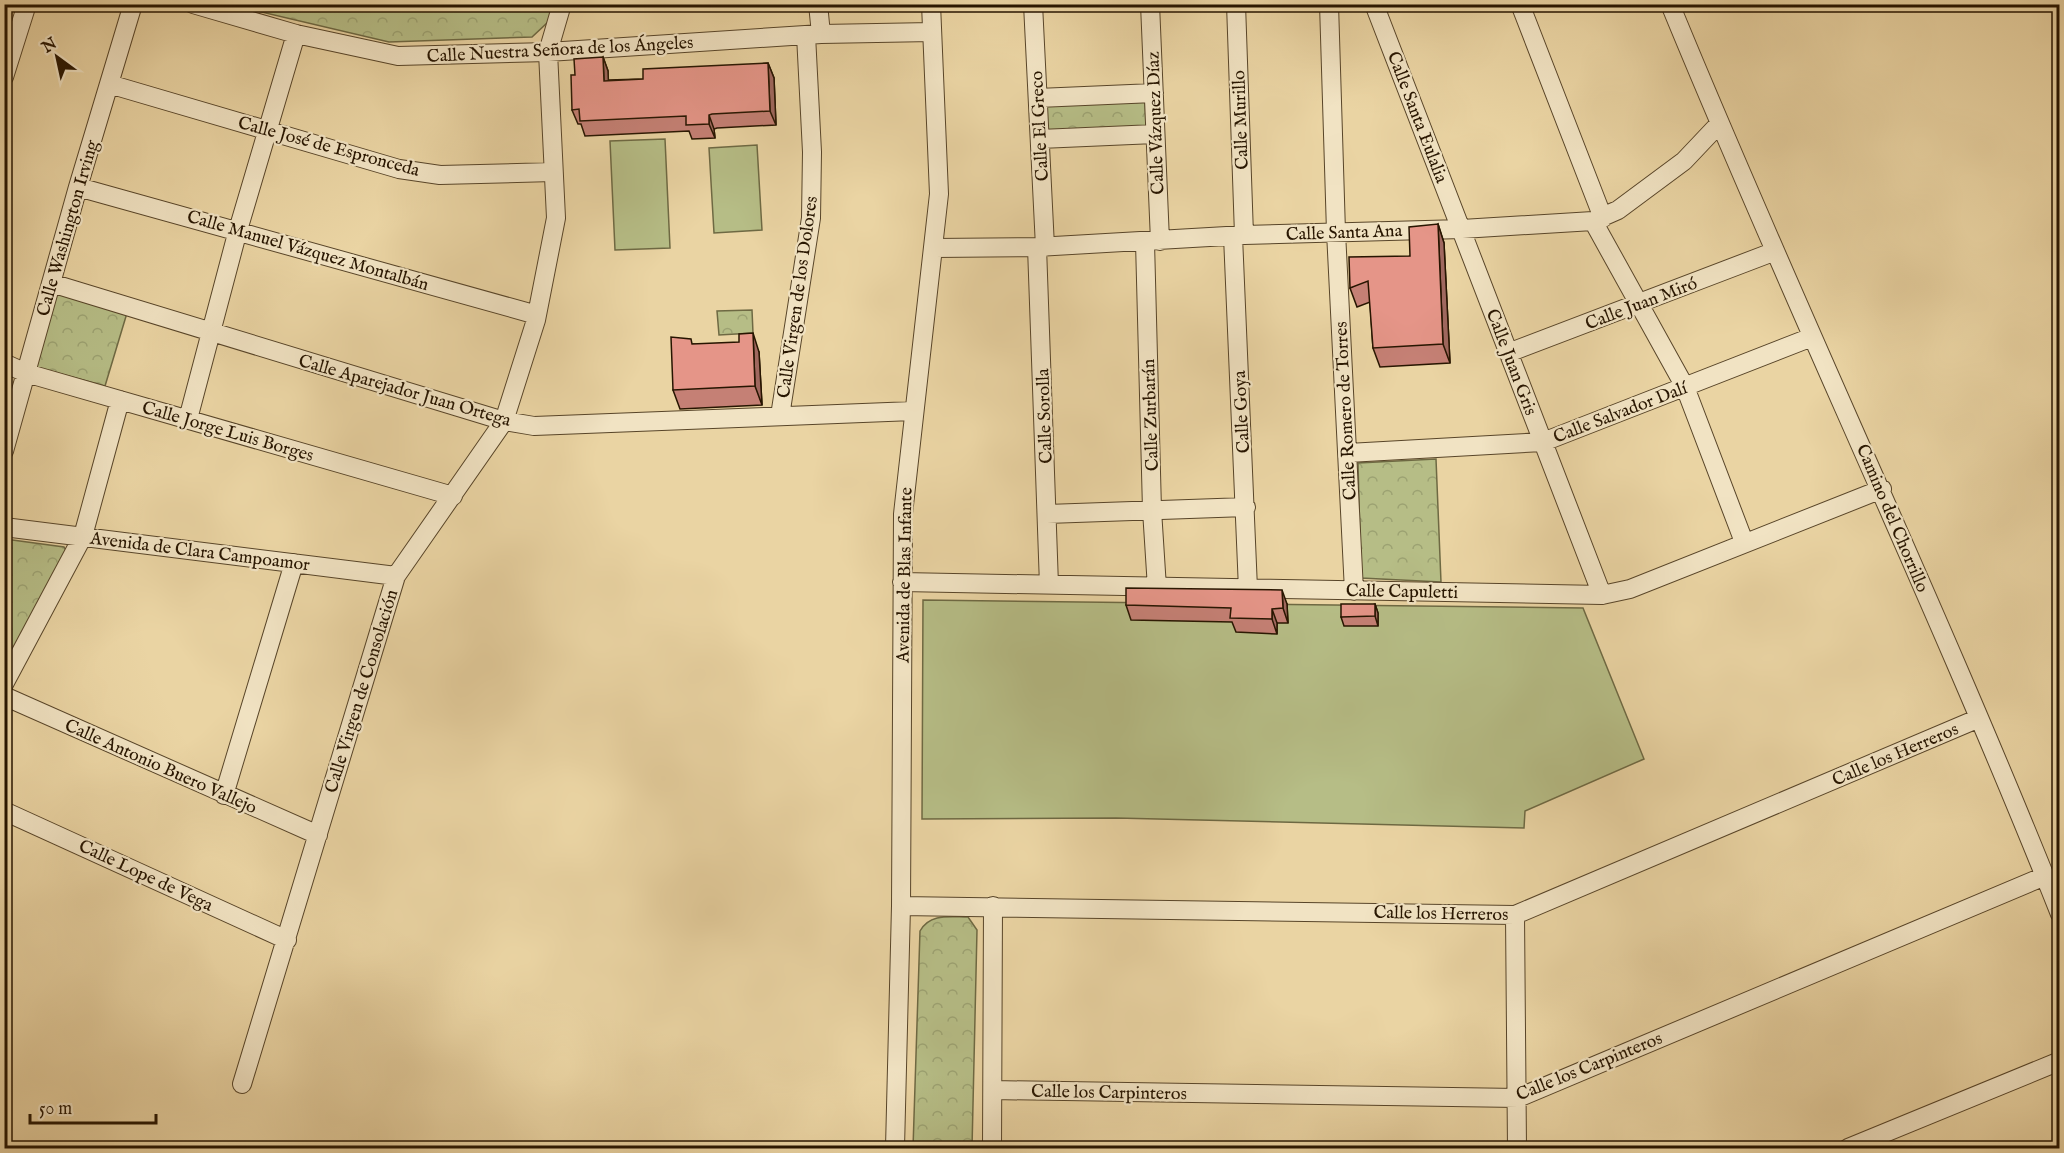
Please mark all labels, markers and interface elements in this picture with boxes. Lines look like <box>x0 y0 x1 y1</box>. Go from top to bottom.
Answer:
north arrow <box>27 27 87 87</box>
street label: Calle Nuestra Señora de los Ángeles <box>426 30 694 69</box>
text: N <box>38 34 61 59</box>
street label: Calle Santa Eulalia <box>1381 48 1452 187</box>
street label: Calle Vázquez Díaz <box>1143 51 1170 195</box>
street label: Calle El Greco <box>1026 70 1055 182</box>
street label: Calle Murillo <box>1228 70 1255 170</box>
street label: Calle José de Espronceda <box>235 112 422 183</box>
street label: Calle Washington Irving <box>32 137 105 319</box>
street label: Calle Virgen de los Dolores <box>773 195 824 400</box>
street label: Calle Manuel Vázquez Montalbán <box>184 206 432 297</box>
street label: Calle Santa Ana <box>1285 220 1403 247</box>
street label: Calle Juan Miró <box>1582 272 1701 336</box>
street label: Calle Juan Gris <box>1480 306 1541 419</box>
street label: Calle Romero de Torres <box>1330 321 1363 501</box>
street label: Calle Aparejador Juan Ortega <box>296 350 514 433</box>
street label: Calle Zurbarán <box>1138 358 1165 472</box>
street label: Calle Sorolla <box>1032 368 1059 464</box>
street label: Calle Goya <box>1229 370 1256 454</box>
street label: Calle Salvador Dalí <box>1550 377 1692 450</box>
street label: Calle Jorge Luis Borges <box>139 397 316 468</box>
street label: Camino del Chorrillo <box>1850 441 1933 596</box>
street label: Avenida de Blas Infante <box>892 487 919 664</box>
street label: Avenida de Clara Campoamor <box>88 527 311 577</box>
street label: Calle Capuletti <box>1346 580 1459 605</box>
street label: Calle Virgen de Consolación <box>321 587 404 796</box>
street label: Calle Antonio Buero Vallejo <box>61 715 260 820</box>
street label: Calle los Herreros <box>1829 718 1962 792</box>
street label: Calle Lope de Vega <box>74 835 216 918</box>
street label: Calle los Herreros <box>1373 902 1509 927</box>
street label: Calle los Carpinteros <box>1513 1028 1666 1107</box>
street label: Calle los Carpinteros <box>1031 1081 1187 1106</box>
scale bar <box>30 1087 156 1125</box>
text: 50 m <box>39 1098 72 1121</box>

